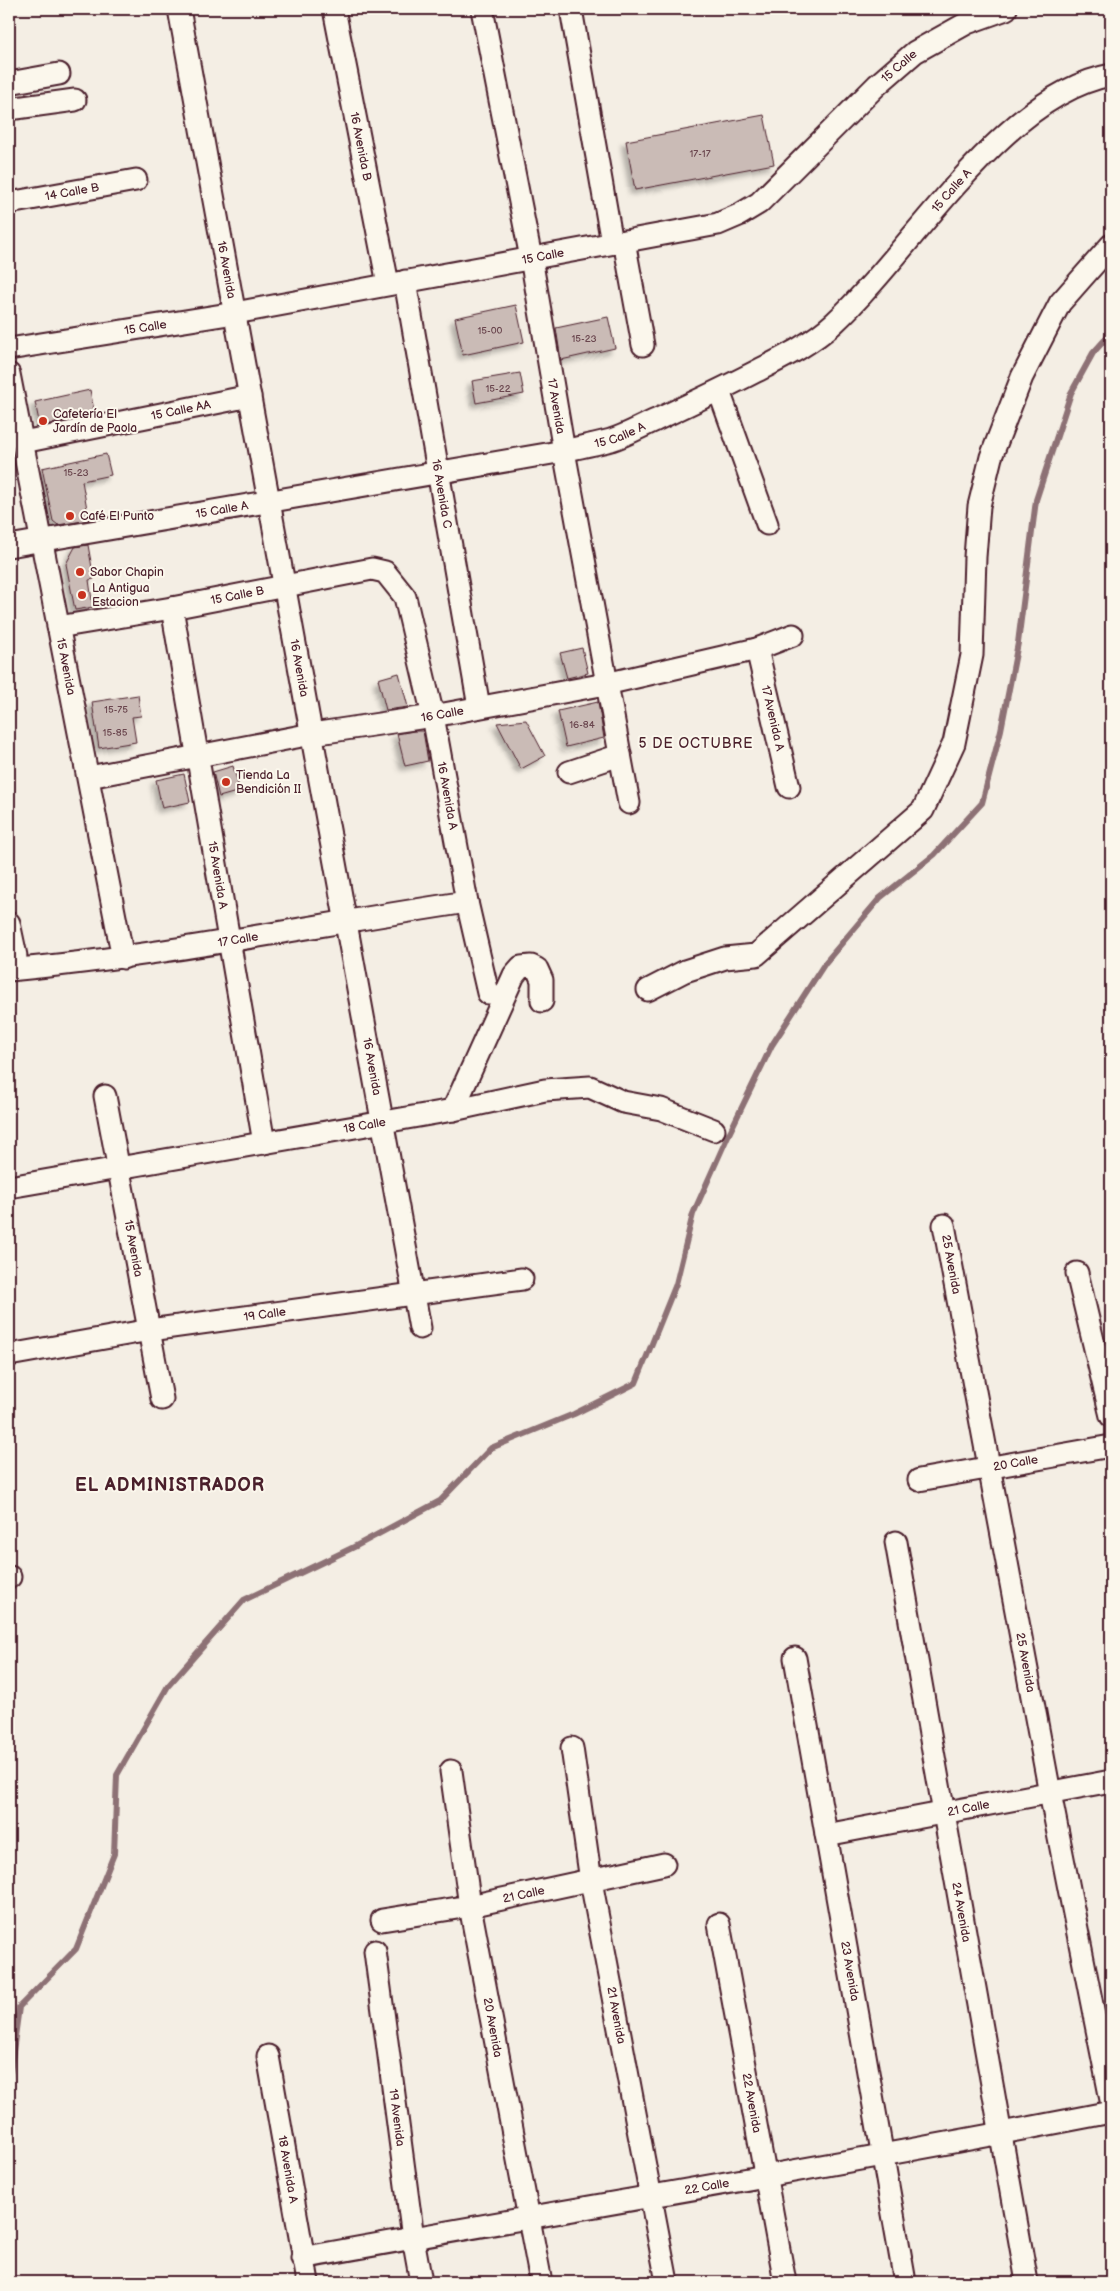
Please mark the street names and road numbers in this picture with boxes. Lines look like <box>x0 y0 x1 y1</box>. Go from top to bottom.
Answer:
street label: 15 Calle <box>878 47 920 86</box>
street label: 16 Avenida B <box>346 111 375 182</box>
street label: 15 Calle A <box>929 165 975 216</box>
street label: 14 Calle B <box>44 180 100 204</box>
street label: 16 Avenida <box>214 240 239 300</box>
street label: 15 Calle <box>521 246 565 268</box>
street label: 15 Calle <box>123 317 168 339</box>
street label: 17 Avenida <box>544 377 568 435</box>
street label: 15 Calle AA <box>150 397 213 424</box>
street label: 15 Calle A <box>593 419 648 452</box>
street label: 16 Avenida C <box>428 458 455 530</box>
street label: 15 Calle A <box>195 498 250 522</box>
street label: 15 Calle B <box>209 583 265 608</box>
street label: 15 Avenida <box>53 637 79 697</box>
street label: 16 Avenida <box>286 638 312 698</box>
street label: 17 Avenida A <box>758 684 788 753</box>
street label: 16 Calle <box>420 703 465 726</box>
street label: 16 Avenida A <box>434 761 461 832</box>
street label: 15 Avenida A <box>204 840 231 911</box>
street label: 17 Calle <box>217 929 259 951</box>
street label: 16 Avenida <box>359 1037 384 1097</box>
street label: 18 Calle <box>342 1115 387 1137</box>
street label: 15 Avenida <box>120 1219 146 1278</box>
street label: 25 Avenida <box>938 1233 964 1296</box>
street label: 19 Calle <box>243 1304 287 1325</box>
street label: 20 Calle <box>992 1452 1039 1475</box>
street label: 25 Avenida <box>1012 1632 1038 1694</box>
street label: 21 Calle <box>946 1797 991 1820</box>
street label: 24 Avenida <box>948 1881 974 1944</box>
street label: 21 Calle <box>501 1883 546 1907</box>
street label: 23 Avenida <box>837 1940 862 2003</box>
street label: 21 Avenida <box>603 1986 629 2045</box>
street label: 20 Avenida <box>479 1997 505 2059</box>
street label: 22 Avenida <box>739 2072 764 2134</box>
street label: 19 Avenida <box>385 2088 408 2148</box>
street label: 18 Avenida A <box>274 2134 301 2205</box>
street label: 22 Calle <box>683 2176 730 2198</box>

